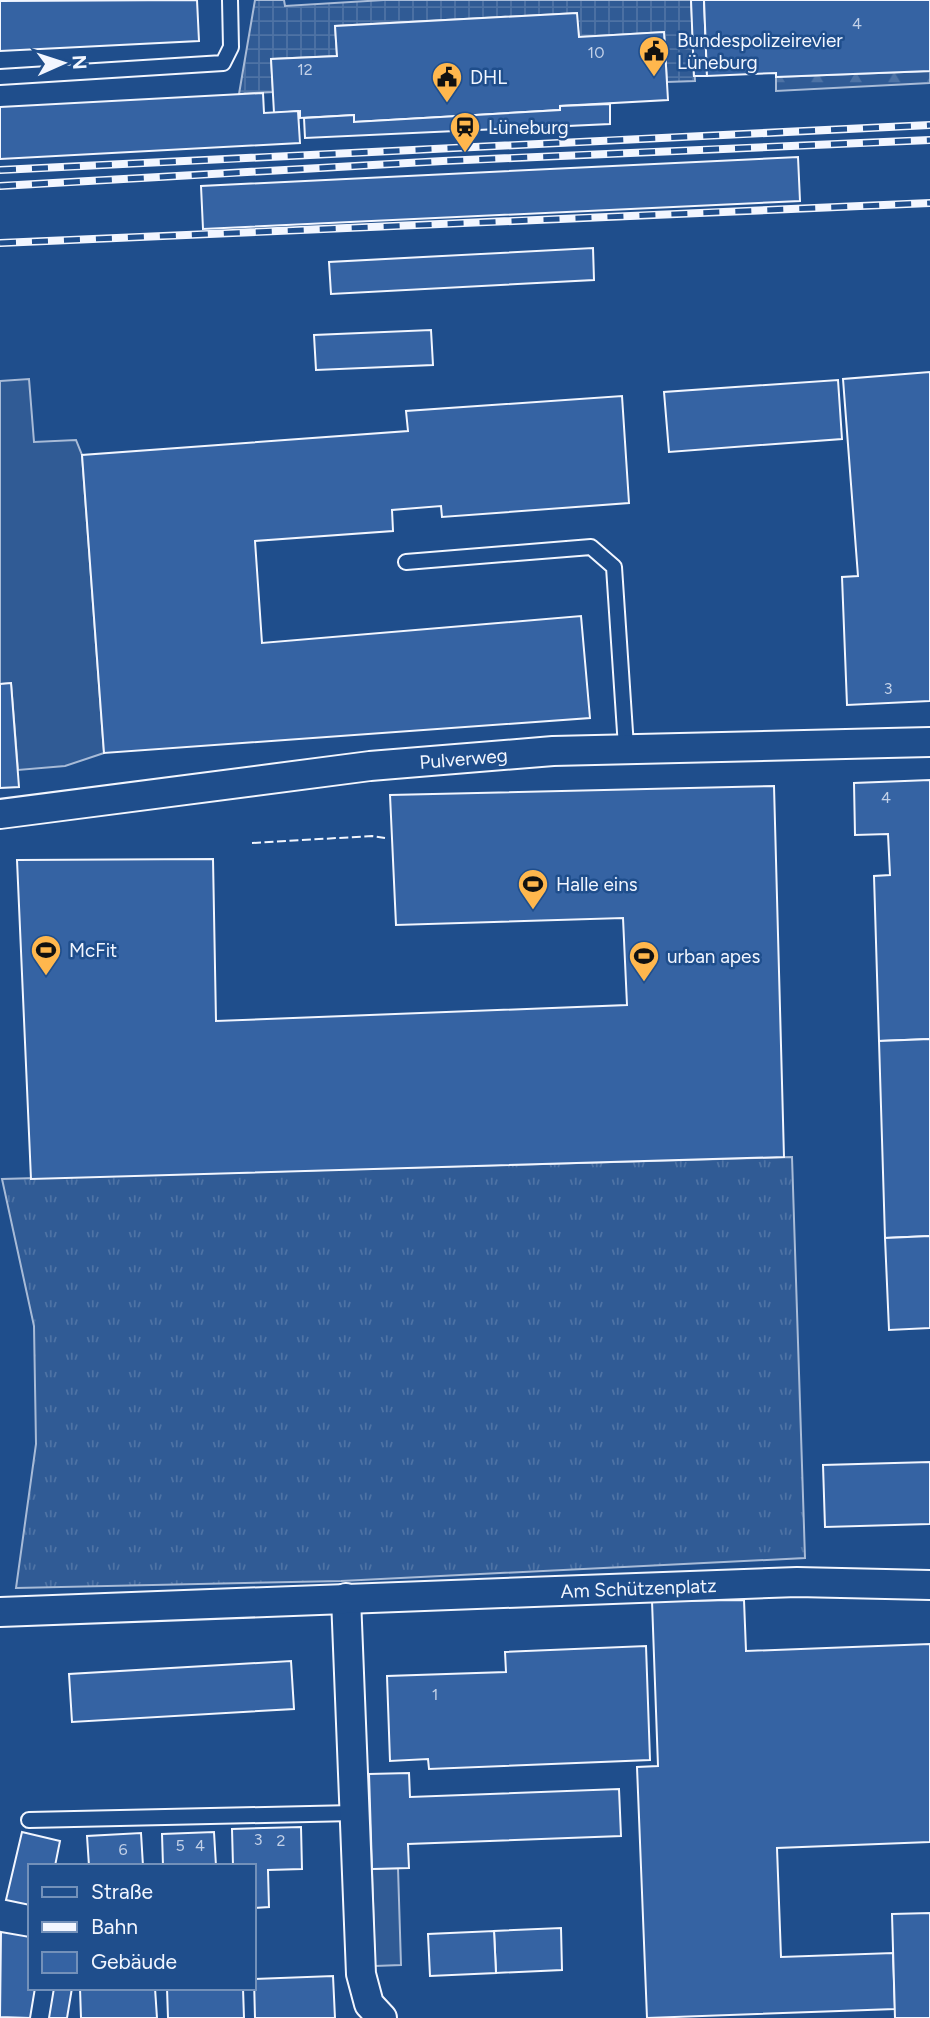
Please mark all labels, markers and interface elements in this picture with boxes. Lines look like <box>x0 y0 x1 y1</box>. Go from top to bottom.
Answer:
house number: 4 <box>852 14 862 33</box>
north arrow <box>28 28 98 98</box>
place label: Bundespolizeirevier Lüneburg <box>677 29 843 74</box>
public building icon: Bundespolizeirevier Lüneburg <box>637 34 671 78</box>
house number: 10 <box>588 43 604 62</box>
text: N <box>68 54 91 70</box>
house number: 12 <box>297 60 313 79</box>
public building icon: DHL <box>430 60 464 104</box>
place label: DHL <box>470 66 507 89</box>
station icon: Lüneburg <box>448 110 482 154</box>
place label: Lüneburg <box>488 116 569 139</box>
house number: 3 <box>884 679 892 698</box>
street label: Pulverweg <box>419 743 509 773</box>
house number: 4 <box>881 788 891 807</box>
sports icon: Halle eins <box>516 867 550 911</box>
place label: Halle eins <box>556 873 638 896</box>
sports icon: McFit <box>29 933 63 977</box>
place label: McFit <box>69 939 117 962</box>
sports icon: urban apes <box>627 939 661 983</box>
place label: urban apes <box>667 945 760 968</box>
street label: Am Schützenplatz <box>560 1574 717 1602</box>
house number: 1 <box>432 1685 438 1704</box>
house number: 3 <box>254 1830 262 1849</box>
house number: 2 <box>277 1831 285 1850</box>
house number: 5 <box>175 1836 185 1855</box>
house number: 4 <box>195 1836 205 1855</box>
house number: 6 <box>118 1840 128 1859</box>
legend <box>28 1864 256 1990</box>
text: Straße <box>91 1879 153 1904</box>
text: Bahn <box>91 1914 138 1939</box>
text: Gebäude <box>91 1949 177 1974</box>

